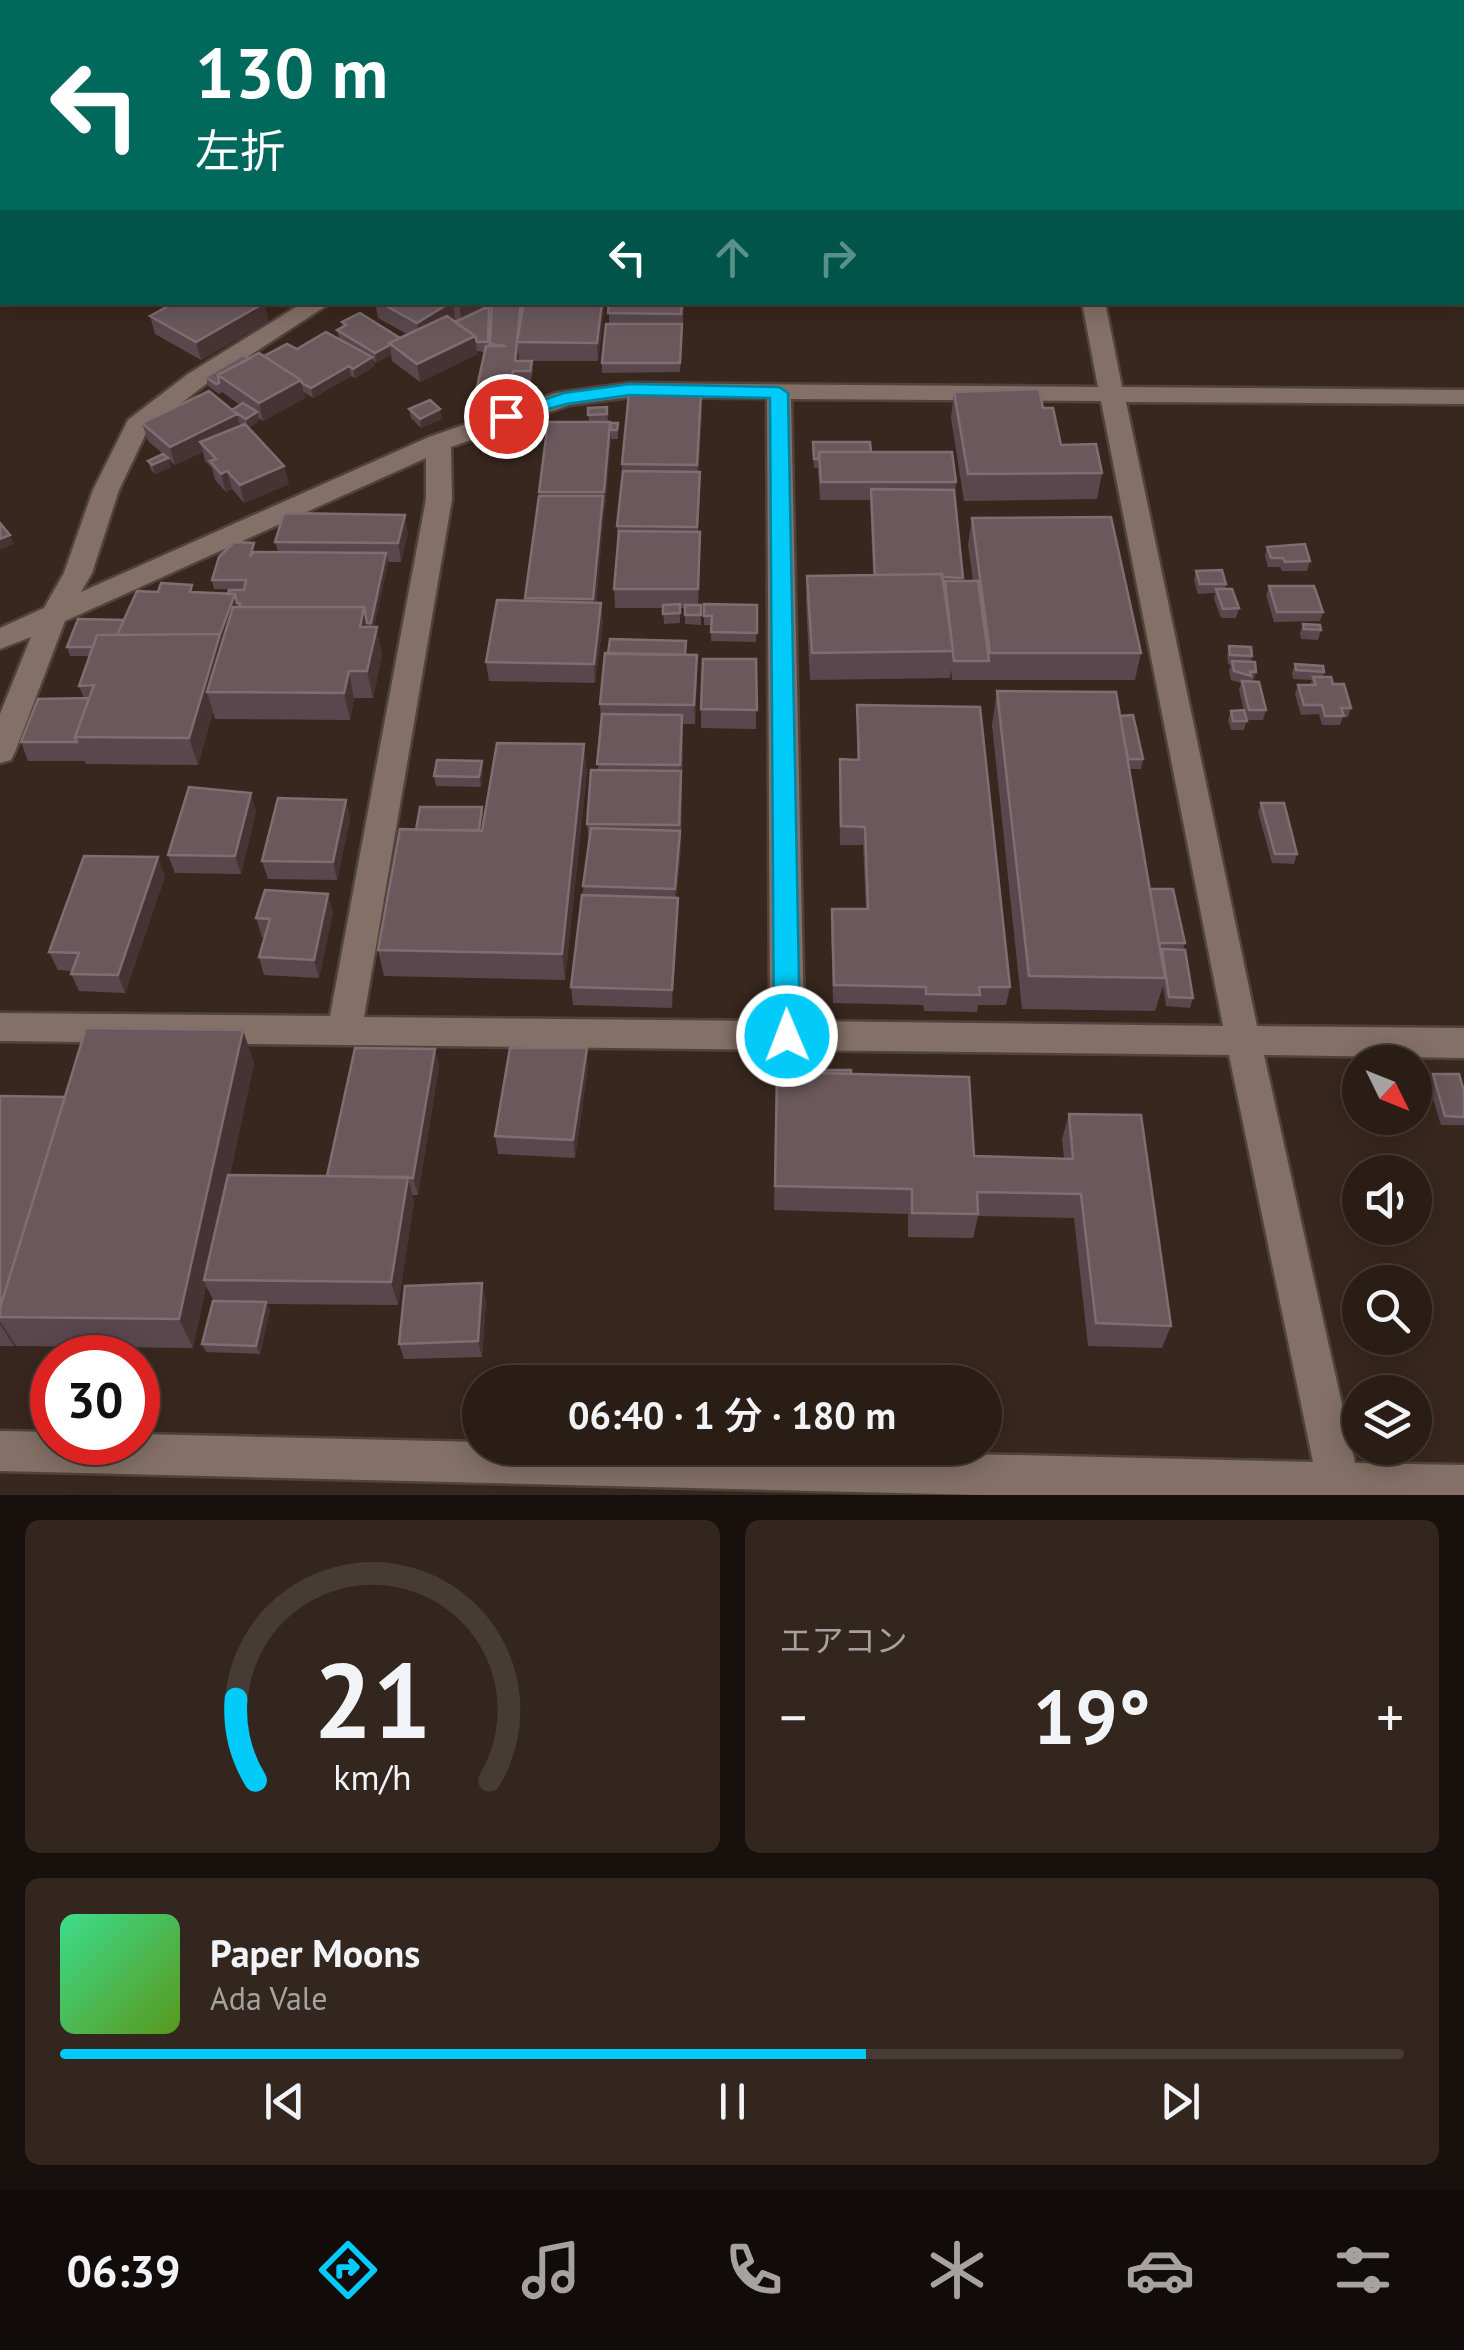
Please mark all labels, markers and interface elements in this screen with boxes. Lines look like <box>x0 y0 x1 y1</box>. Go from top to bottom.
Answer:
text: 130 m <box>195 27 388 117</box>
icon: left <box>30 40 160 170</box>
text: 左折 <box>195 121 285 179</box>
icon: left <box>600 230 655 285</box>
icon: ahead <box>705 230 760 285</box>
icon: right <box>810 230 865 285</box>
pin <box>464 374 549 459</box>
icon: arrive <box>479 389 534 444</box>
position arrow <box>735 984 839 1088</box>
north arrow <box>1342 1045 1432 1135</box>
map controls <box>1342 1045 1432 1465</box>
button: sound <box>1342 1155 1432 1245</box>
button: search <box>1342 1265 1432 1355</box>
speed limit sign: 30 <box>30 1335 160 1465</box>
button: layers <box>1342 1375 1432 1465</box>
text: 06:40 · 1 分 · 180 m <box>568 1390 896 1439</box>
text: エアコン <box>780 1619 908 1661</box>
text: 21 <box>313 1632 431 1767</box>
text: 19° <box>1033 1668 1151 1765</box>
text: − <box>780 1681 807 1752</box>
text: + <box>1376 1681 1404 1752</box>
text: km/h <box>333 1754 411 1800</box>
text: Paper Moons <box>210 1928 420 1977</box>
text: Ada Vale <box>210 1977 327 2019</box>
icon: previous <box>257 2074 312 2129</box>
icon: pause <box>705 2074 760 2129</box>
icon: next <box>1153 2074 1208 2129</box>
icon: directions <box>313 2235 383 2305</box>
icon: music <box>516 2235 586 2305</box>
icon: phone <box>719 2235 789 2305</box>
icon: climate <box>922 2235 992 2305</box>
icon: car <box>1125 2235 1195 2305</box>
icon: filters <box>1328 2235 1398 2305</box>
text: 06:39 <box>66 2241 181 2299</box>

